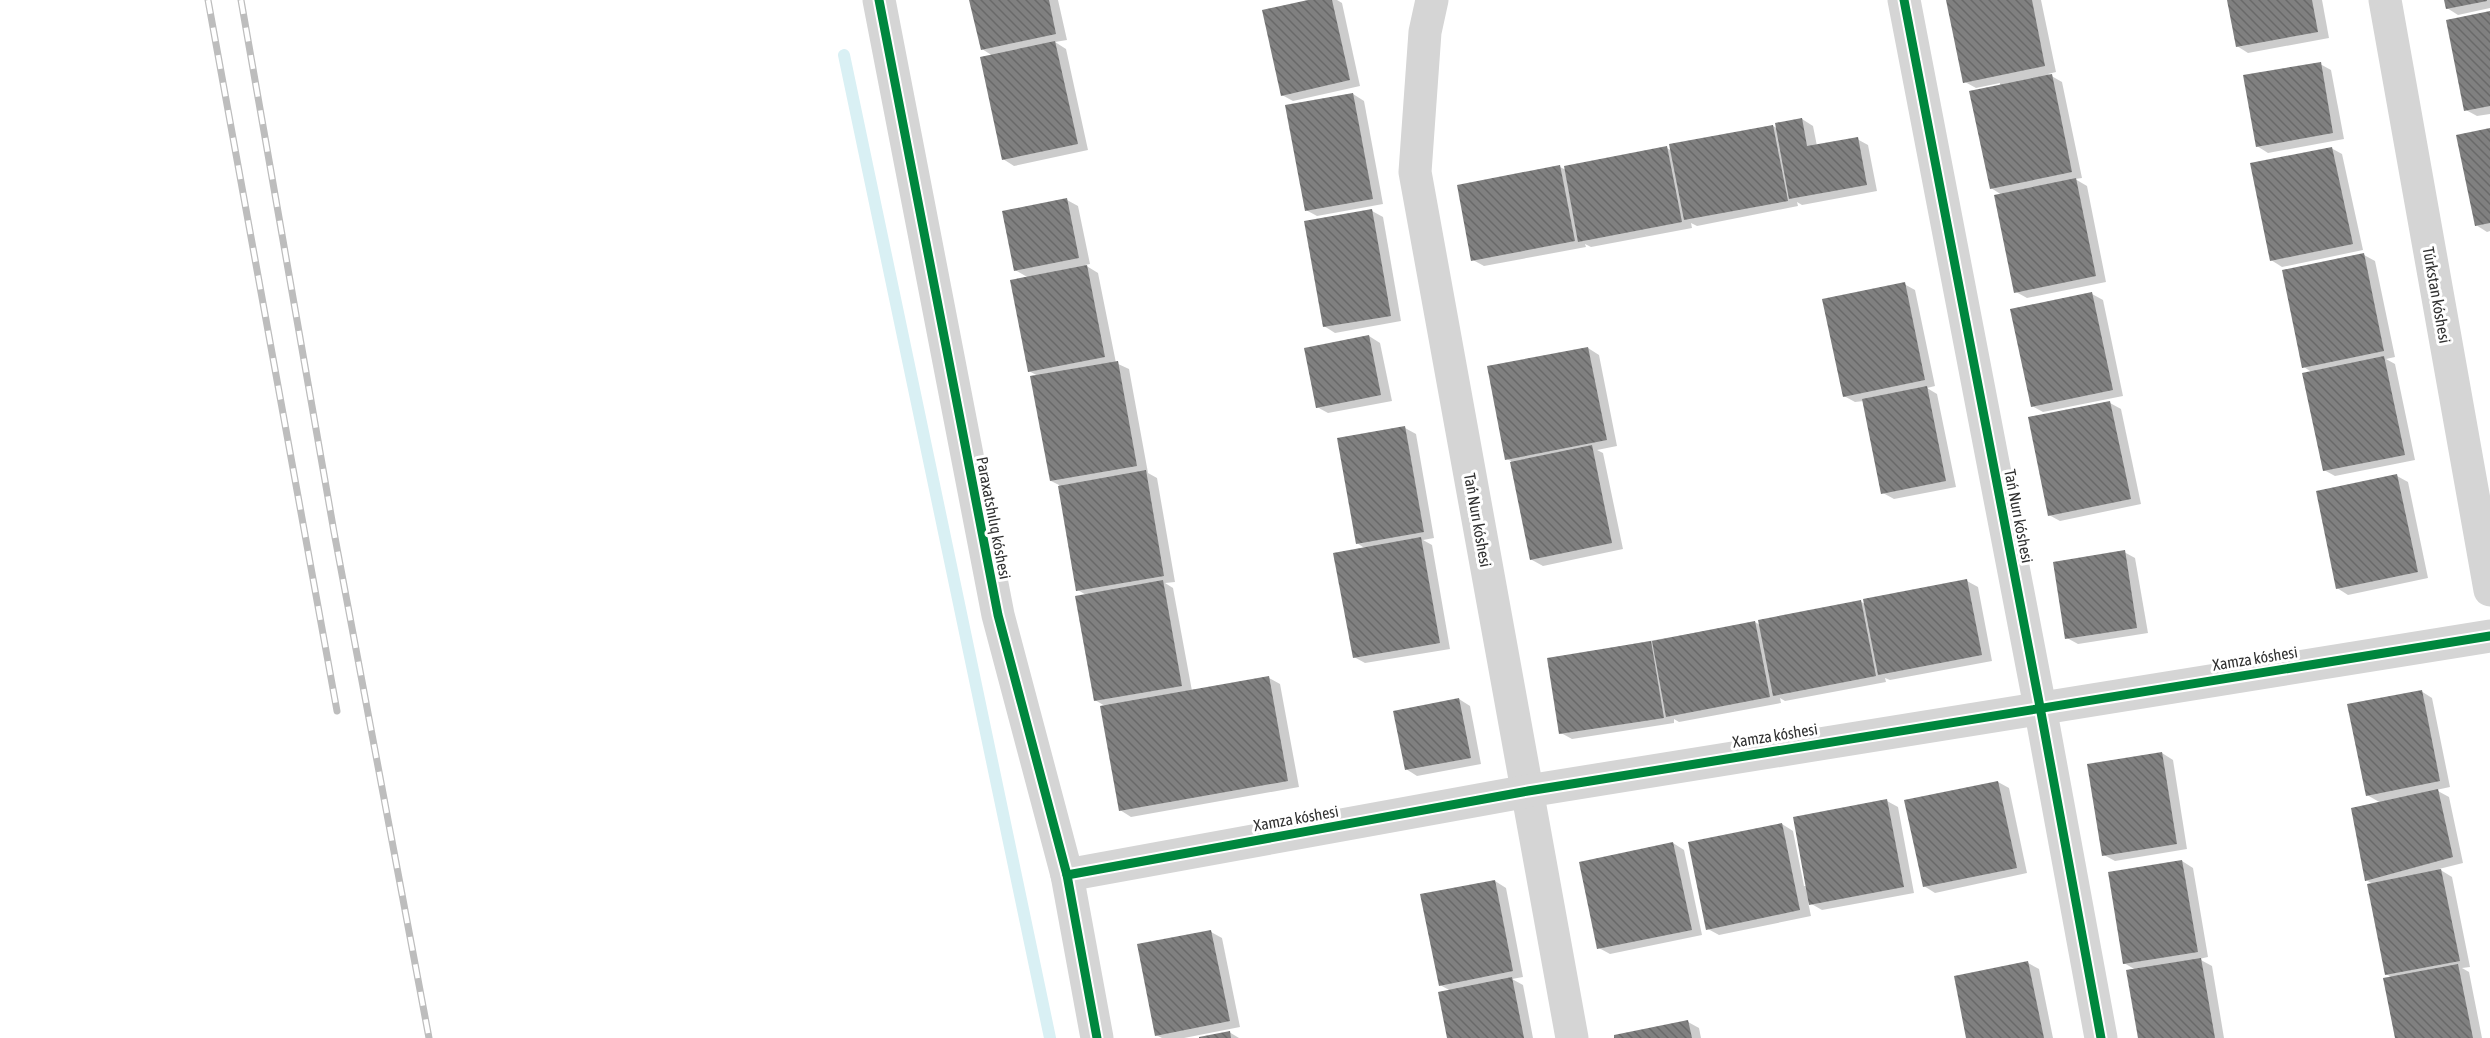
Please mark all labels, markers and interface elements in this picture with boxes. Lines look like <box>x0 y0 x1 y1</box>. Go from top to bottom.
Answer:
street label: Túrkstan kóshesi <box>2420 245 2454 345</box>
street label: Paraxatshılıq kóshesi <box>972 455 1015 581</box>
street label: Tań Nurı kóshesi <box>2001 468 2037 564</box>
street label: Tań Nurı kóshesi <box>1461 472 1495 568</box>
street label: Xamza kóshesi <box>2211 642 2299 674</box>
street label: Xamza kóshesi <box>1731 719 1819 751</box>
street label: Xamza kóshesi <box>1252 802 1340 834</box>

